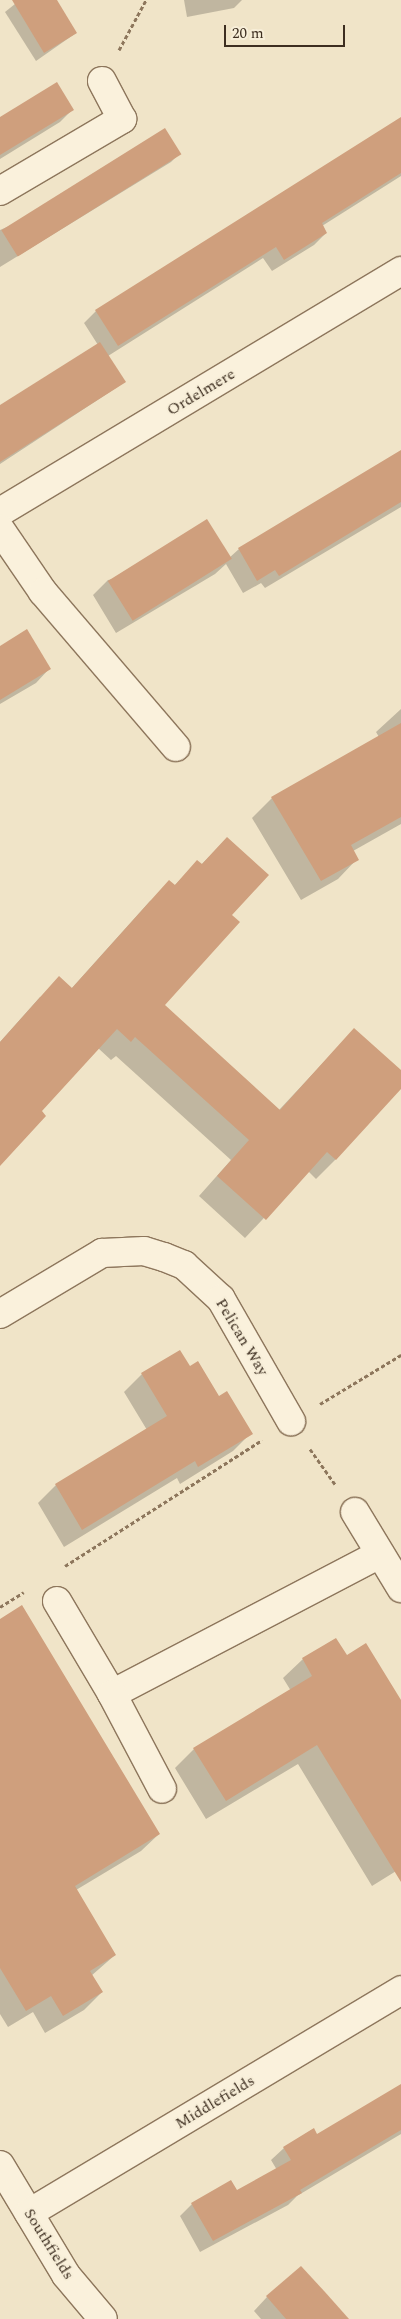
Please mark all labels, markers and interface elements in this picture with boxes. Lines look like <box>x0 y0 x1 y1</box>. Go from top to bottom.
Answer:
scale bar <box>226 15 347 47</box>
text: 20 m <box>232 22 264 45</box>
street label: Ordelmere <box>163 364 239 420</box>
street label: Pelican Way <box>211 1295 273 1379</box>
street label: Middlefields <box>172 2071 258 2133</box>
street label: Southfields <box>20 2205 78 2283</box>

